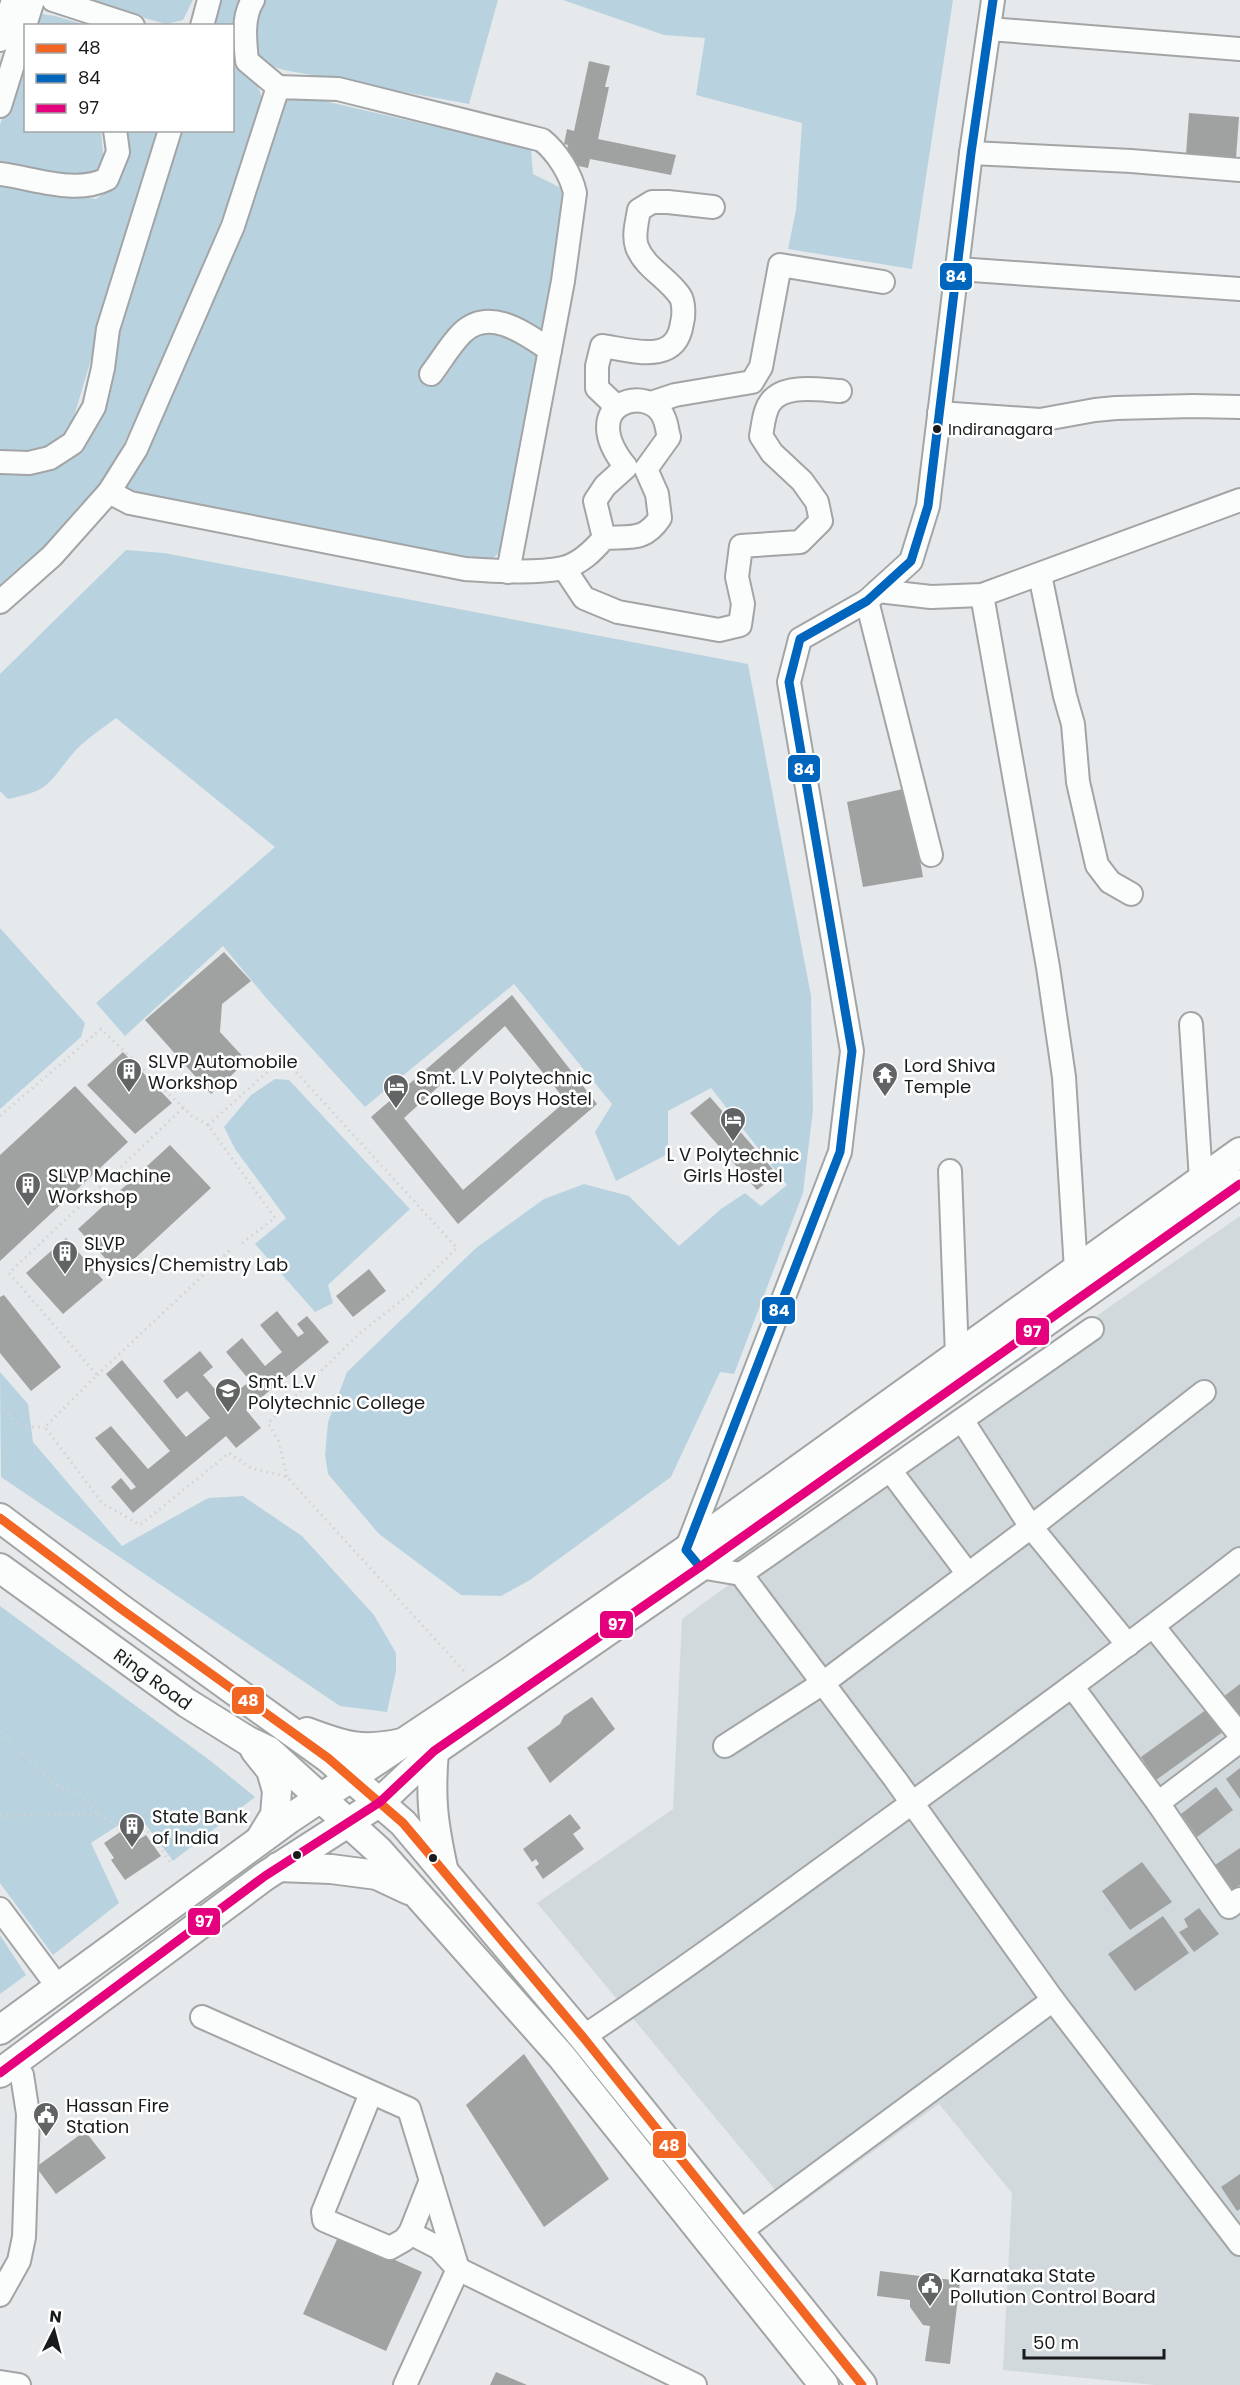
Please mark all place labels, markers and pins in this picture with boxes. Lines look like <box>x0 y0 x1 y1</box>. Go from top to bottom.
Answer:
place label: Indiranagara <box>948 418 1053 441</box>
marker: Indiranagara <box>931 423 943 435</box>
place label: SLVP Automobile Workshop <box>148 1049 298 1095</box>
place label: Lord Shiva Temple <box>904 1053 996 1099</box>
building icon: SLVP Automobile Workshop <box>114 1056 144 1094</box>
temple icon: Lord Shiva Temple <box>870 1060 900 1098</box>
place label: Smt. L.V Polytechnic College Boys Hostel <box>416 1065 592 1111</box>
hotel icon: Smt. L.V Polytechnic College Boys Hostel <box>381 1072 411 1110</box>
hotel icon: L V Polytechnic Girls Hostel <box>718 1105 748 1143</box>
place label: L V Polytechnic Girls Hostel <box>666 1142 800 1188</box>
place label: SLVP Machine Workshop <box>48 1163 171 1209</box>
building icon: SLVP Machine Workshop <box>13 1170 43 1208</box>
place label: SLVP Physics/Chemistry Lab <box>84 1231 288 1277</box>
building icon: SLVP Physics/Chemistry Lab <box>50 1238 80 1276</box>
place label: Smt. L.V Polytechnic College <box>248 1369 425 1415</box>
school or university icon: Smt. L.V Polytechnic College <box>213 1376 243 1414</box>
place label: State Bank of India <box>152 1804 249 1850</box>
building icon: State Bank of India <box>117 1811 147 1849</box>
unlabelled marker <box>291 1849 303 1861</box>
unlabelled marker <box>427 1852 439 1864</box>
place label: Hassan Fire Station <box>66 2093 169 2139</box>
public building icon: Hassan Fire Station <box>31 2100 61 2138</box>
place label: Karnataka State Pollution Control Board <box>950 2263 1156 2309</box>
public building icon: Karnataka State Pollution Control Board <box>915 2270 945 2308</box>

